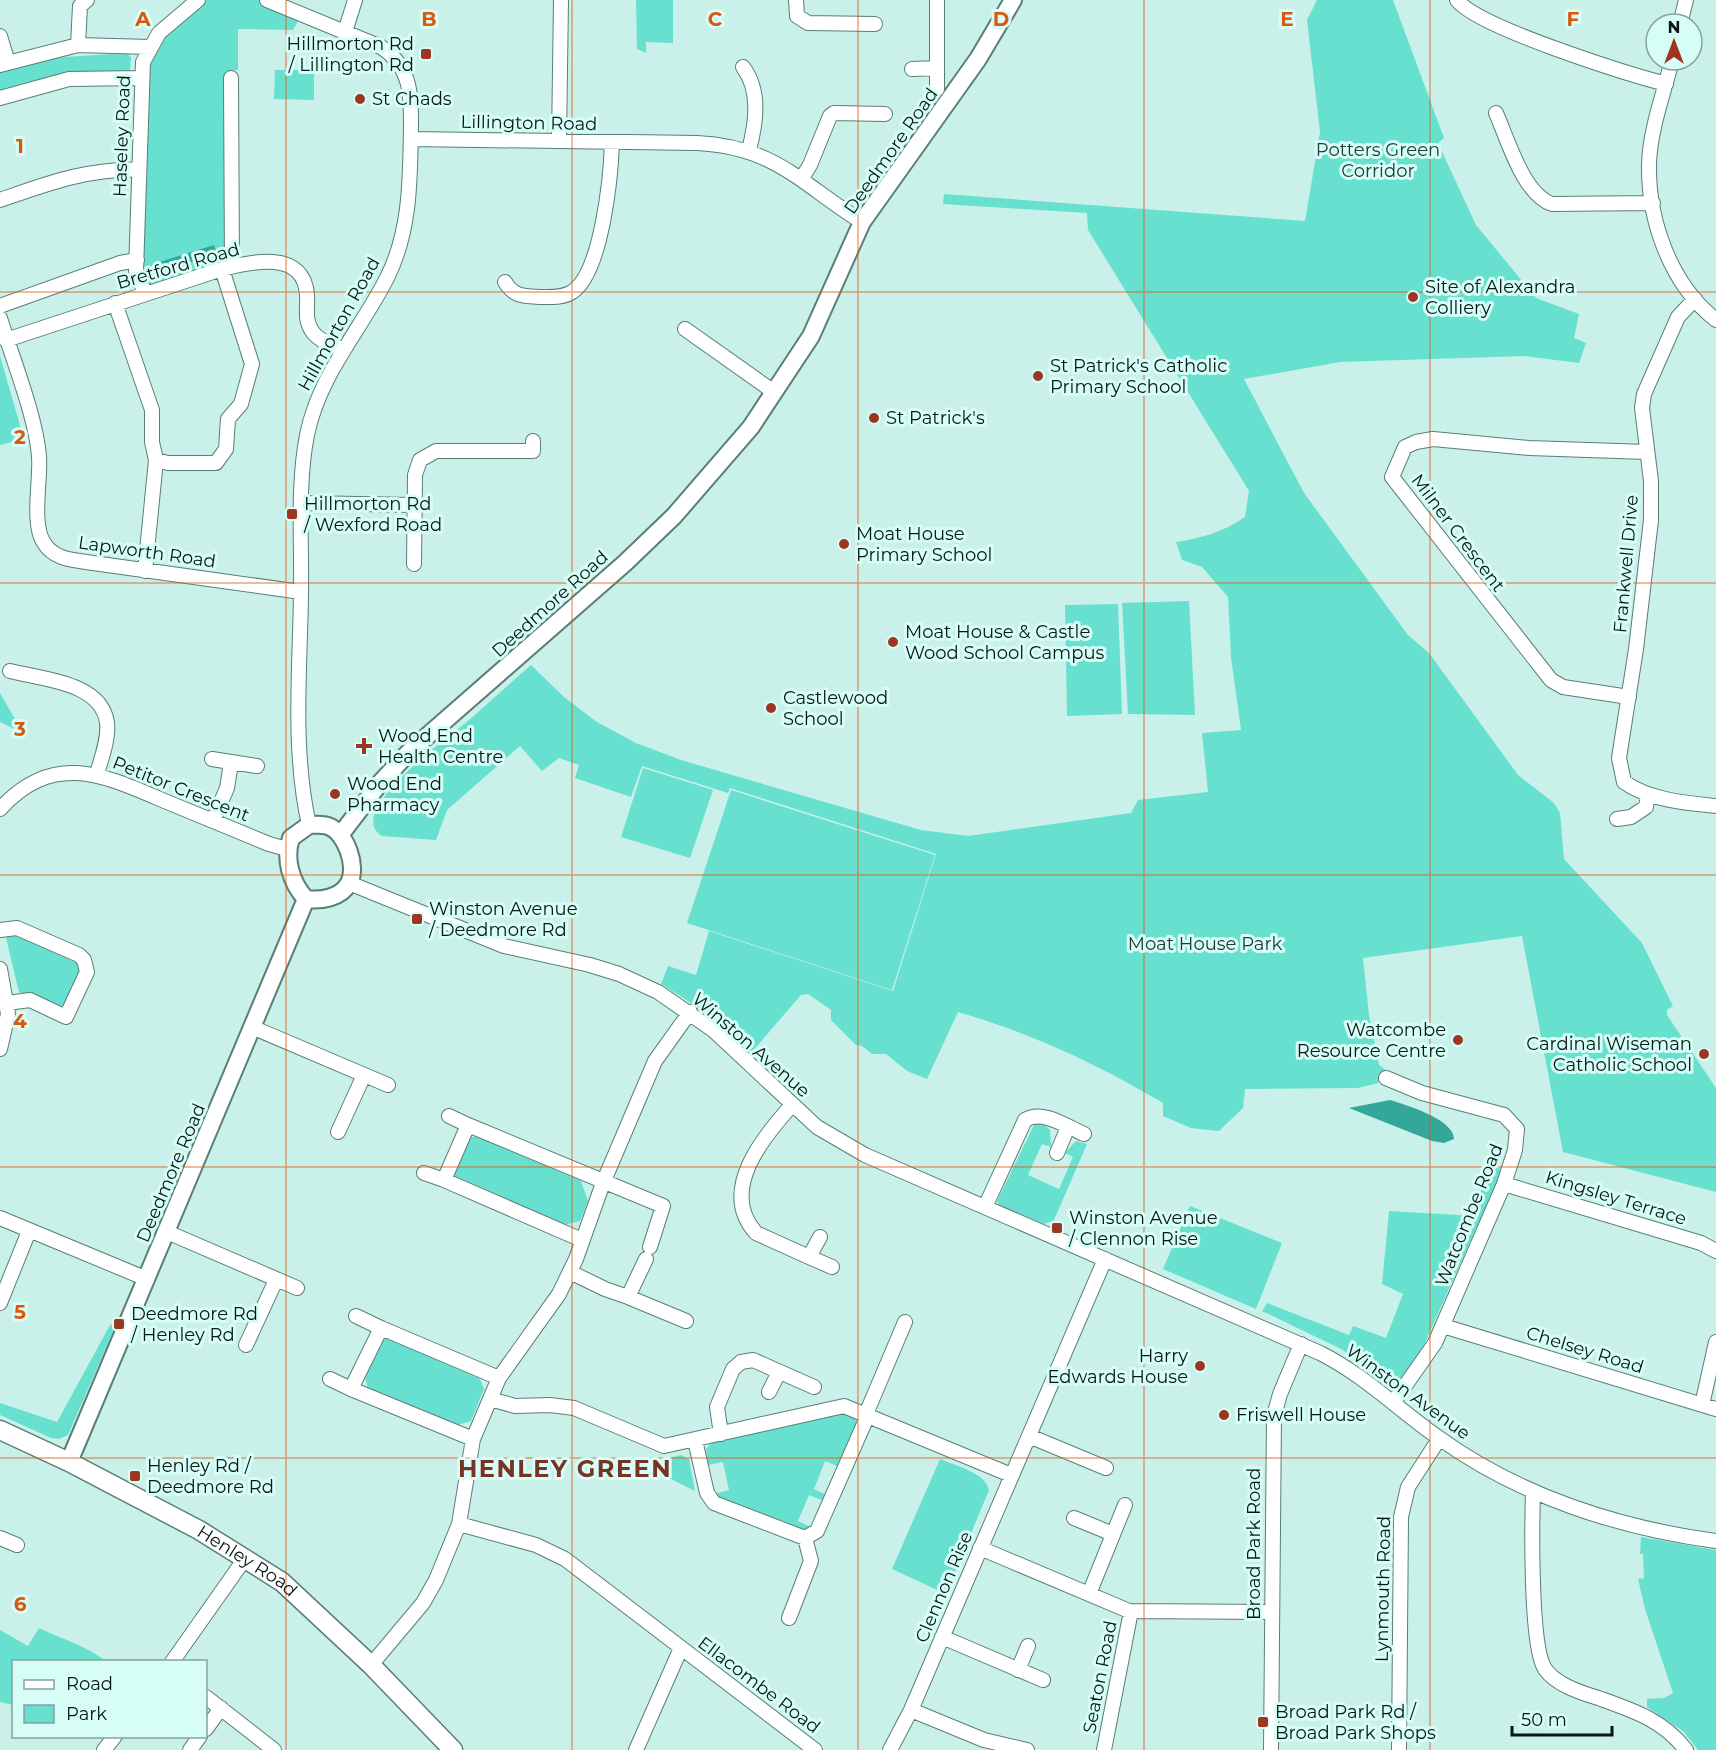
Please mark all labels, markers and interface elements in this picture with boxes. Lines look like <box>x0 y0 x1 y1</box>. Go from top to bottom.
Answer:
text: A <box>134 7 151 31</box>
text: B <box>421 7 437 31</box>
text: C <box>708 7 723 31</box>
text: D <box>993 7 1009 31</box>
text: E <box>1280 7 1294 31</box>
text: F <box>1567 7 1580 31</box>
north arrow <box>1644 12 1704 72</box>
text: N <box>1668 18 1680 37</box>
place label: Hillmorton Rd / Lillington Rd <box>287 33 414 76</box>
marker: Hillmorton Rd / Lillington Rd <box>419 47 433 61</box>
street label: Haseley Road <box>109 75 135 197</box>
street label: Deedmore Road <box>839 84 943 218</box>
place label: St Chads <box>372 88 452 110</box>
marker: St Chads <box>353 92 367 106</box>
street label: Lillington Road <box>460 111 598 135</box>
text: 1 <box>16 134 24 158</box>
park label: Potters Green Corridor <box>1316 139 1440 182</box>
street label: Bretford Road <box>114 238 242 294</box>
street label: Hillmorton Road <box>293 253 385 395</box>
place label: Site of Alexandra Colliery <box>1425 276 1575 319</box>
marker: Site of Alexandra Colliery <box>1406 290 1420 304</box>
place label: St Patrick's Catholic Primary School <box>1050 355 1227 398</box>
marker: St Patrick's Catholic Primary School <box>1031 369 1045 383</box>
place label: St Patrick's <box>886 407 985 429</box>
marker: St Patrick's <box>867 411 881 425</box>
text: 2 <box>14 425 26 449</box>
street label: Milner Crescent <box>1407 470 1509 596</box>
place label: Hillmorton Rd / Wexford Road <box>303 493 442 536</box>
street label: Frankwell Drive <box>1609 494 1643 634</box>
marker: Hillmorton Rd / Wexford Road <box>285 507 299 521</box>
place label: Moat House Primary School <box>856 523 992 566</box>
street label: Lapworth Road <box>77 531 217 573</box>
marker: Moat House Primary School <box>837 537 851 551</box>
street label: Deedmore Road <box>487 546 613 662</box>
place label: Moat House & Castle Wood School Campus <box>905 621 1105 664</box>
marker: Moat House & Castle Wood School Campus <box>886 635 900 649</box>
place label: Castlewood School <box>783 687 888 730</box>
marker: Castlewood School <box>764 701 778 715</box>
text: 3 <box>13 717 26 741</box>
place label: Wood End Health Centre <box>378 725 503 768</box>
marker: Wood End Health Centre <box>355 737 373 755</box>
street label: Petitor Crescent <box>109 752 253 826</box>
place label: Wood End Pharmacy <box>347 773 442 816</box>
marker: Wood End Pharmacy <box>328 787 342 801</box>
place label: Winston Avenue / Deedmore Rd <box>428 898 578 941</box>
marker: Winston Avenue / Deedmore Rd <box>410 912 424 926</box>
park label: Moat House Park <box>1128 933 1283 955</box>
street label: Winston Avenue <box>688 988 814 1102</box>
text: 4 <box>13 1009 27 1033</box>
place label: Watcombe Resource Centre <box>1297 1019 1446 1062</box>
marker: Watcombe Resource Centre <box>1451 1033 1465 1047</box>
place label: Cardinal Wiseman Catholic School <box>1526 1033 1692 1076</box>
marker: Cardinal Wiseman Catholic School <box>1697 1047 1711 1061</box>
street label: Deedmore Road <box>132 1100 210 1246</box>
street label: Watcombe Road <box>1430 1141 1508 1289</box>
street label: Kingsley Terrace <box>1543 1166 1689 1230</box>
place label: Winston Avenue / Clennon Rise <box>1068 1207 1218 1250</box>
marker: Winston Avenue / Clennon Rise <box>1050 1221 1064 1235</box>
text: 5 <box>14 1300 26 1324</box>
place label: Deedmore Rd / Henley Rd <box>130 1303 258 1346</box>
marker: Deedmore Rd / Henley Rd <box>112 1317 126 1331</box>
street label: Chelsey Road <box>1524 1322 1646 1378</box>
street label: Winston Avenue <box>1341 1339 1475 1445</box>
place label: Harry Edwards House <box>1047 1345 1188 1388</box>
marker: Harry Edwards House <box>1193 1359 1207 1373</box>
place label: Friswell House <box>1236 1404 1366 1426</box>
marker: Friswell House <box>1217 1408 1231 1422</box>
district label: HENLEY GREEN <box>458 1454 672 1483</box>
place label: Henley Rd / Deedmore Rd <box>147 1455 274 1498</box>
street label: Broad Park Road <box>1243 1468 1265 1620</box>
marker: Henley Rd / Deedmore Rd <box>128 1469 142 1483</box>
street label: Lynmouth Road <box>1371 1516 1395 1662</box>
street label: Henley Road <box>193 1521 302 1601</box>
street label: Clennon Rise <box>911 1528 977 1646</box>
text: 6 <box>14 1592 27 1616</box>
street label: Seaton Road <box>1078 1619 1122 1735</box>
street label: Ellacombe Road <box>693 1632 825 1738</box>
legend <box>12 1660 207 1738</box>
text: Road <box>66 1673 113 1695</box>
scale bar <box>1512 1699 1612 1737</box>
place label: Broad Park Rd / Broad Park Shops <box>1275 1701 1436 1744</box>
text: Park <box>66 1703 107 1725</box>
text: 50 m <box>1521 1709 1567 1731</box>
marker: Broad Park Rd / Broad Park Shops <box>1256 1715 1270 1729</box>

